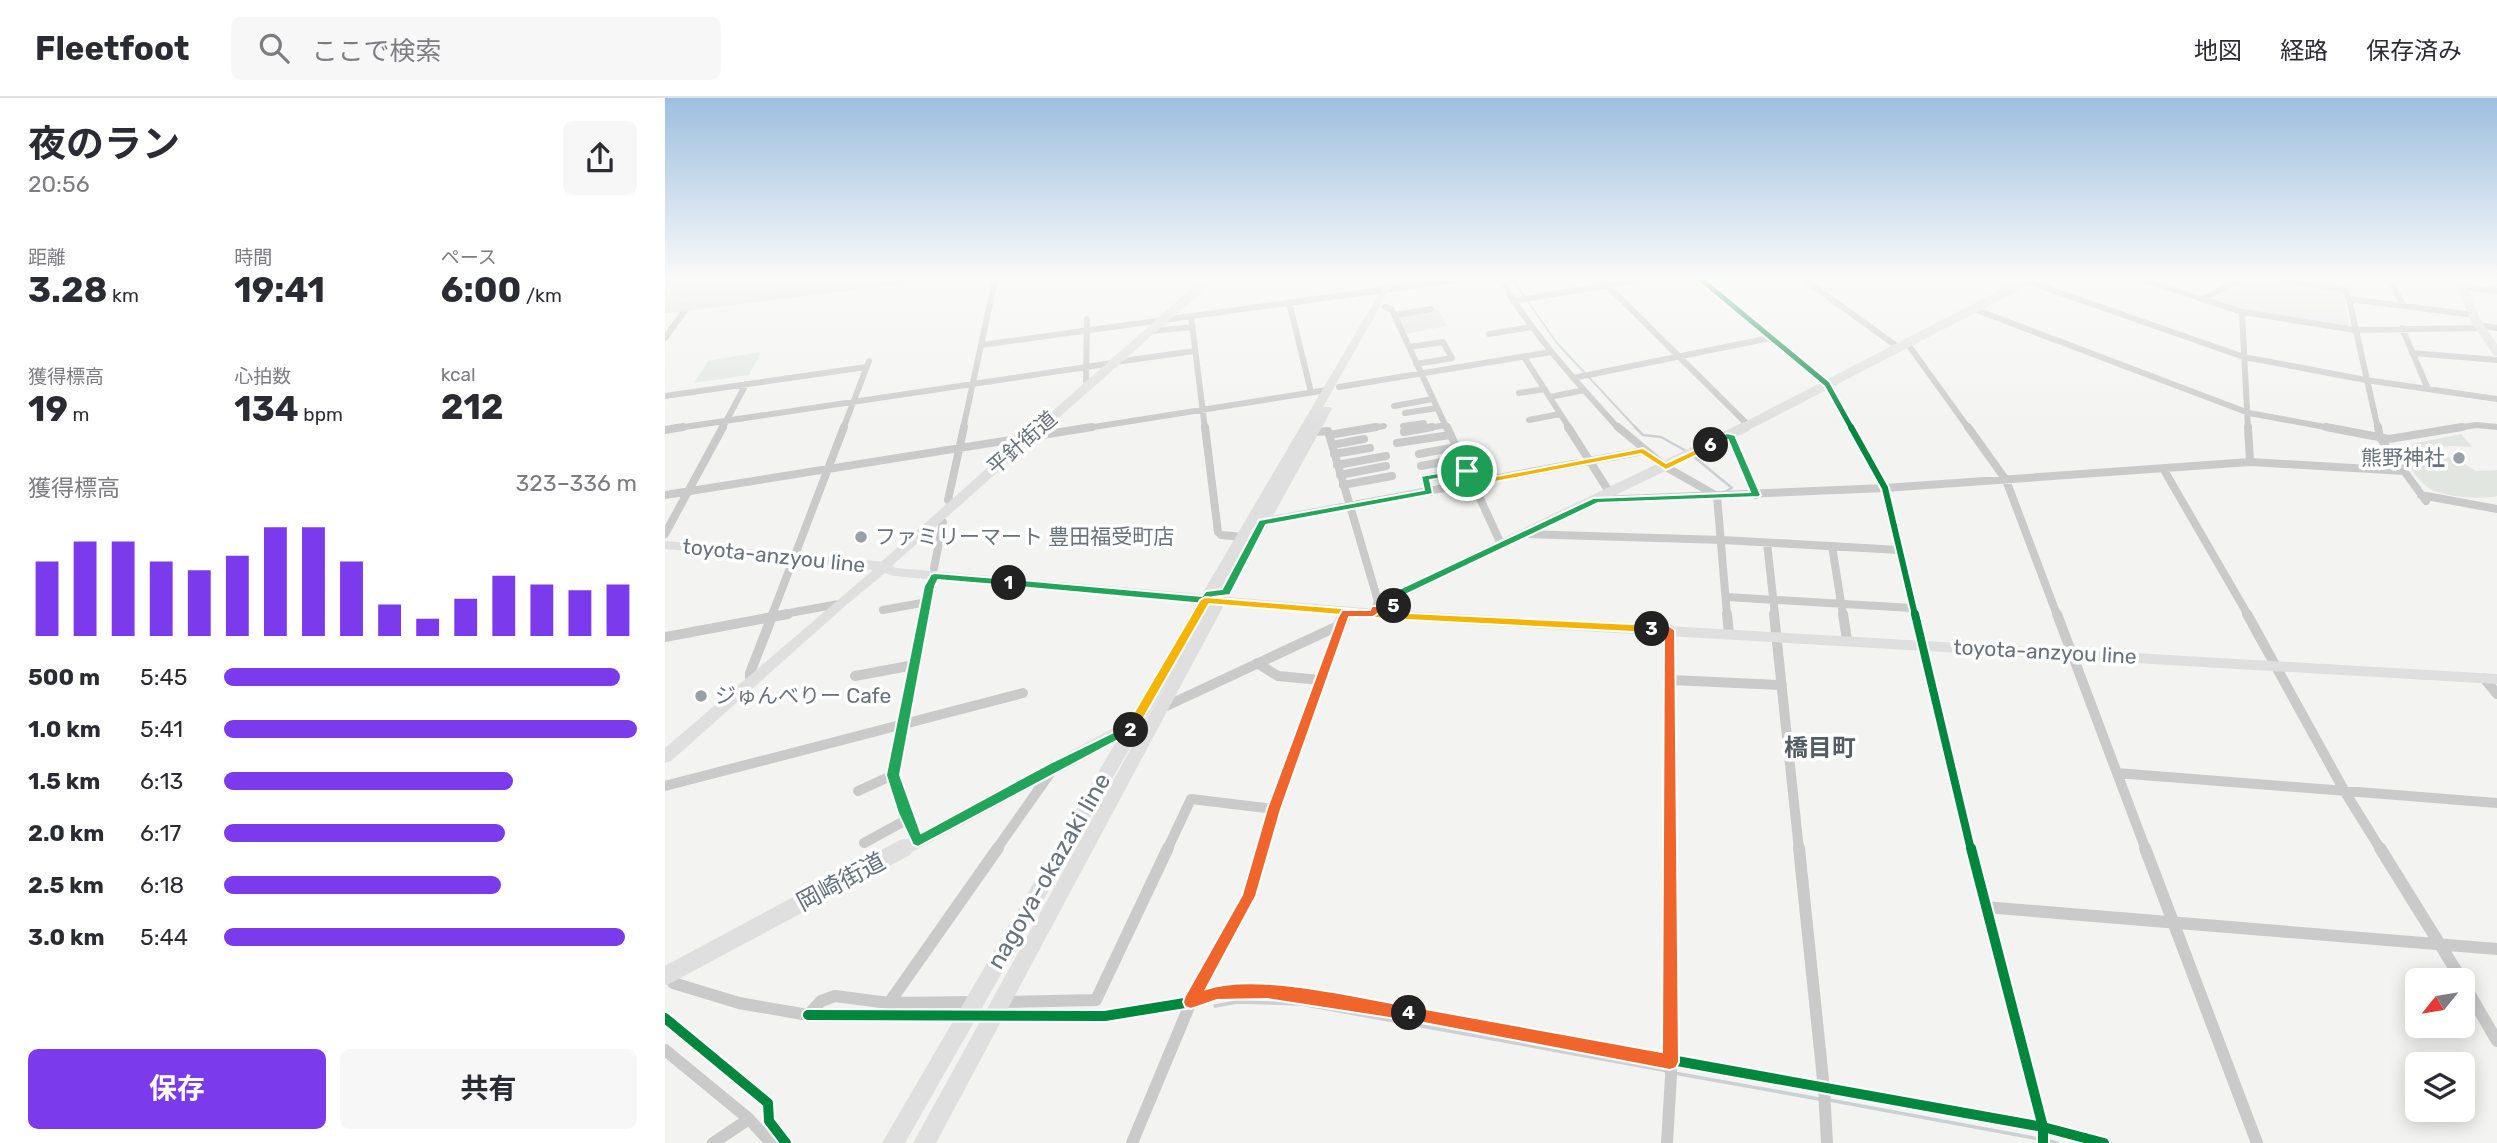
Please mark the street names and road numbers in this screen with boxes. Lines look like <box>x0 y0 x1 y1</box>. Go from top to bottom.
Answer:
street label: 平針街道 <box>982 406 1062 480</box>
street label: toyota-anzyou line <box>682 533 867 578</box>
street label: toyota-anzyou line <box>1953 634 2137 669</box>
street label: nagoya-okazaki line <box>982 768 1116 974</box>
street label: 岡崎街道 <box>792 847 890 917</box>

